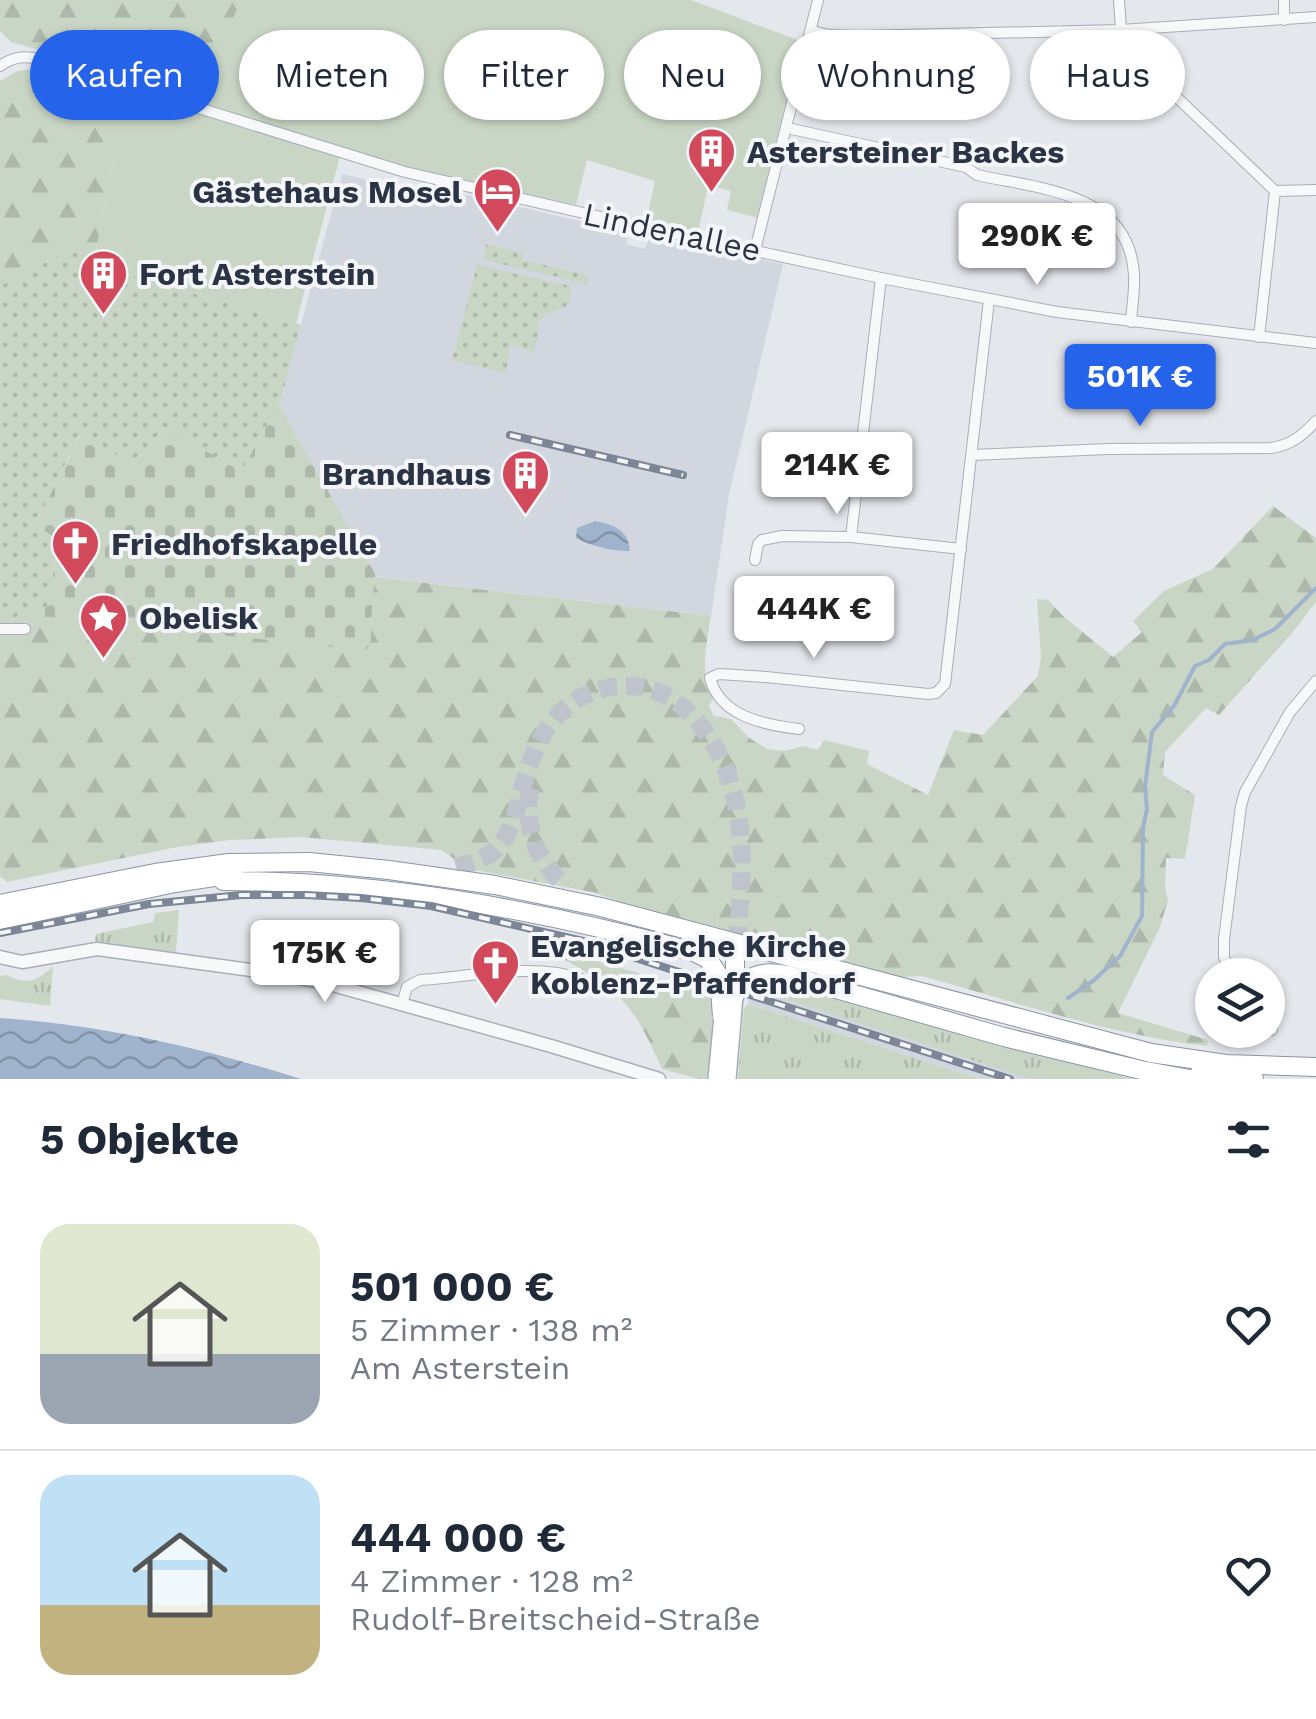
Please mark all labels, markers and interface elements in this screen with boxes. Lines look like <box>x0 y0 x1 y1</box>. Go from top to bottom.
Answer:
chip: Kaufen <box>30 30 219 120</box>
chip: Mieten <box>239 30 424 120</box>
chip: Filter <box>444 30 604 120</box>
chip: Neu <box>624 30 761 120</box>
chip: Wohnung <box>781 30 1010 120</box>
chip: Haus <box>1030 30 1185 120</box>
building icon: Astersteiner Backes <box>686 126 738 194</box>
place label: Astersteiner Backes <box>747 133 1064 171</box>
hotel icon: Gästehaus Mosel <box>471 166 523 234</box>
place label: Gästehaus Mosel <box>192 173 463 211</box>
street label: Lindenallee <box>580 195 764 269</box>
pin: 290K € <box>956 203 1118 288</box>
text: 290K € <box>980 216 1094 254</box>
building icon: Fort Asterstein <box>78 248 130 316</box>
place label: Fort Asterstein <box>139 255 375 293</box>
pin: 501K € <box>1059 344 1221 429</box>
text: 501K € <box>1087 357 1193 395</box>
pin: 214K € <box>756 432 918 517</box>
text: 214K € <box>783 445 891 483</box>
building icon: Brandhaus <box>500 448 552 516</box>
place label: Brandhaus <box>322 455 491 493</box>
church icon: Friedhofskapelle <box>50 518 102 586</box>
place label: Friedhofskapelle <box>111 525 377 563</box>
pin: 444K € <box>733 576 895 661</box>
text: 444K € <box>756 589 872 627</box>
place icon: Obelisk <box>78 592 130 660</box>
place label: Obelisk <box>139 599 258 637</box>
pin: 175K € <box>244 920 406 1005</box>
place label: Evangelische Kirche Koblenz-Pfaffendorf <box>530 927 856 1002</box>
text: 175K € <box>272 933 378 971</box>
church icon: Evangelische Kirche Koblenz-Pfaffendorf <box>469 938 521 1006</box>
map controls <box>1195 958 1285 1048</box>
button: layers <box>1195 958 1285 1048</box>
icon: filters <box>1221 1112 1276 1167</box>
text: 5 Objekte <box>40 1115 239 1164</box>
text: 501 000 € <box>350 1262 554 1311</box>
icon: home <box>120 1264 240 1384</box>
icon: heart <box>1221 1297 1276 1352</box>
text: 5 Zimmer · 138 m² <box>350 1311 632 1349</box>
text: Am Asterstein <box>350 1349 570 1387</box>
text: 444 000 € <box>350 1513 566 1562</box>
icon: home <box>120 1515 240 1635</box>
icon: heart <box>1221 1548 1276 1603</box>
text: 4 Zimmer · 128 m² <box>350 1562 633 1600</box>
text: Rudolf-Breitscheid-Straße <box>350 1600 761 1638</box>

